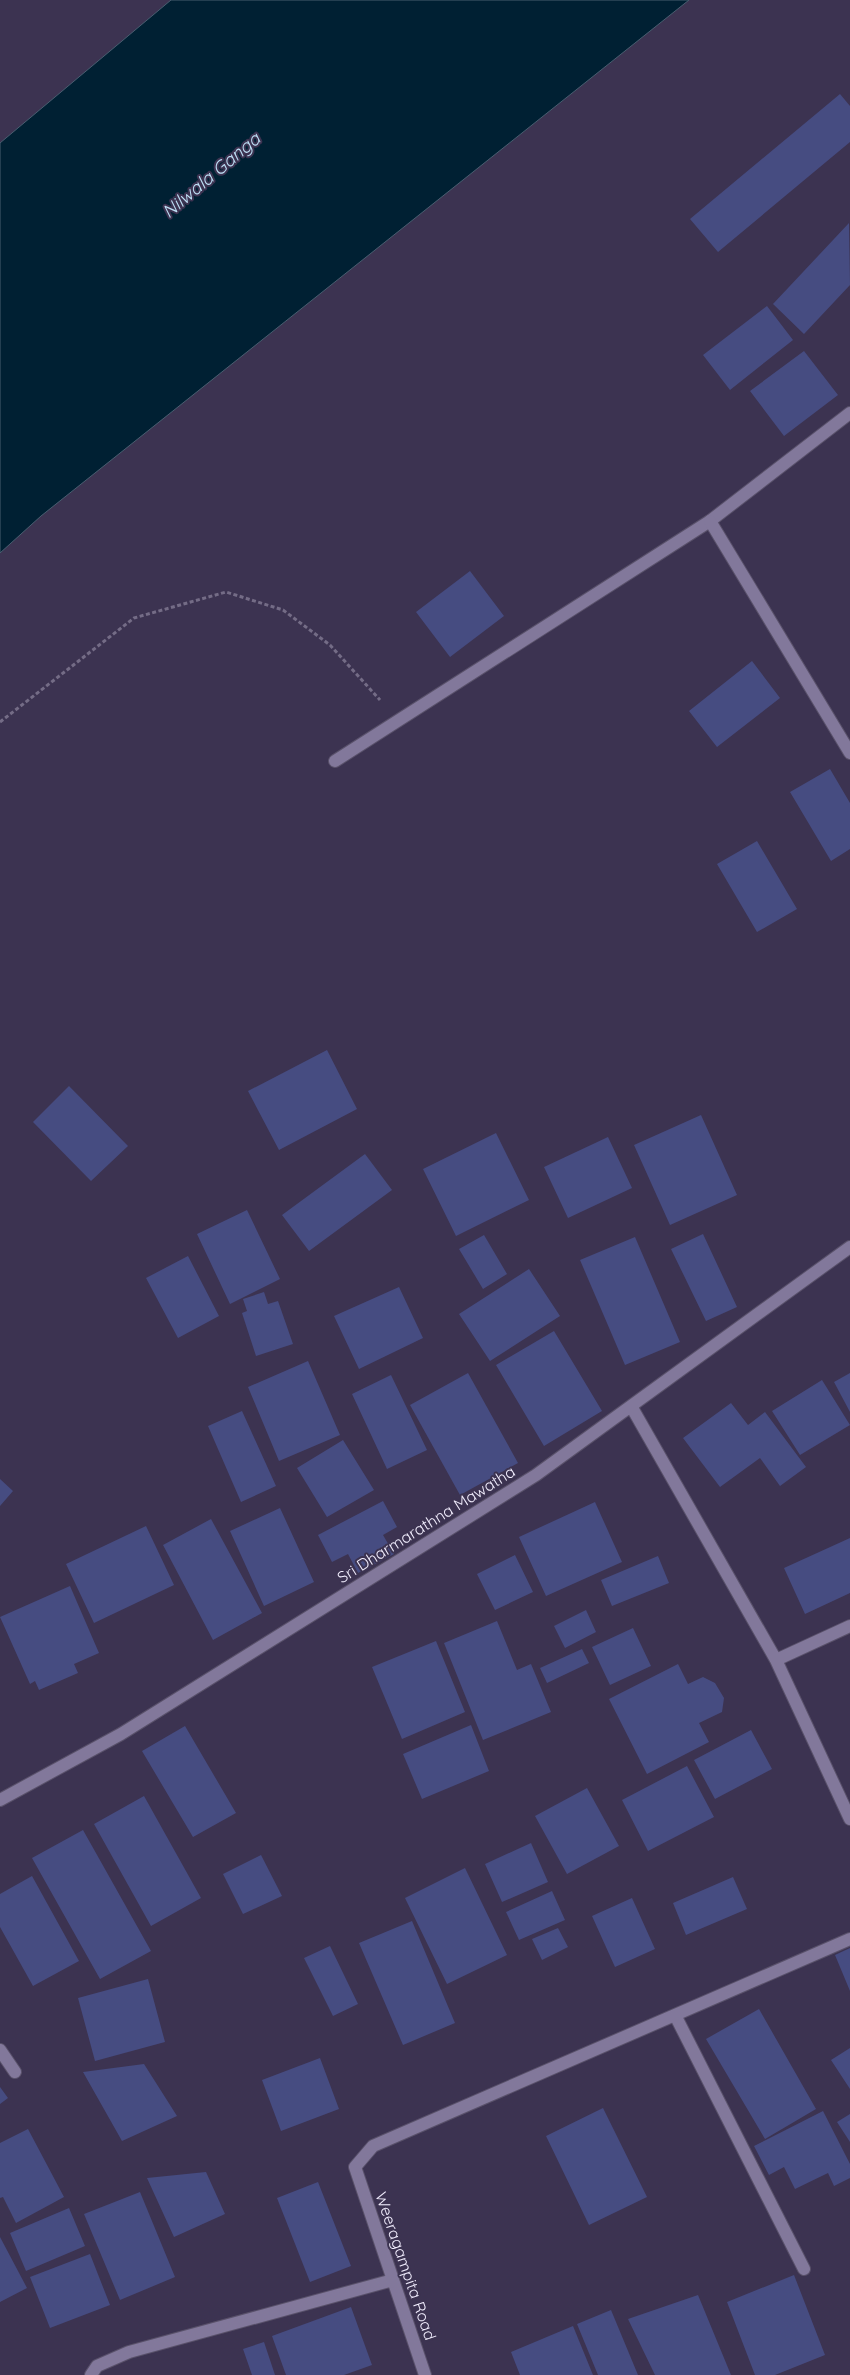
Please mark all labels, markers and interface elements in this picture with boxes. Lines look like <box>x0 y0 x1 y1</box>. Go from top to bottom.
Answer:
water label: Nilwala Ganga <box>157 126 266 223</box>
street label: Sri Dharmarathna Mawatha <box>333 1461 519 1587</box>
street label: Weeragampita Road <box>371 2189 441 2343</box>

